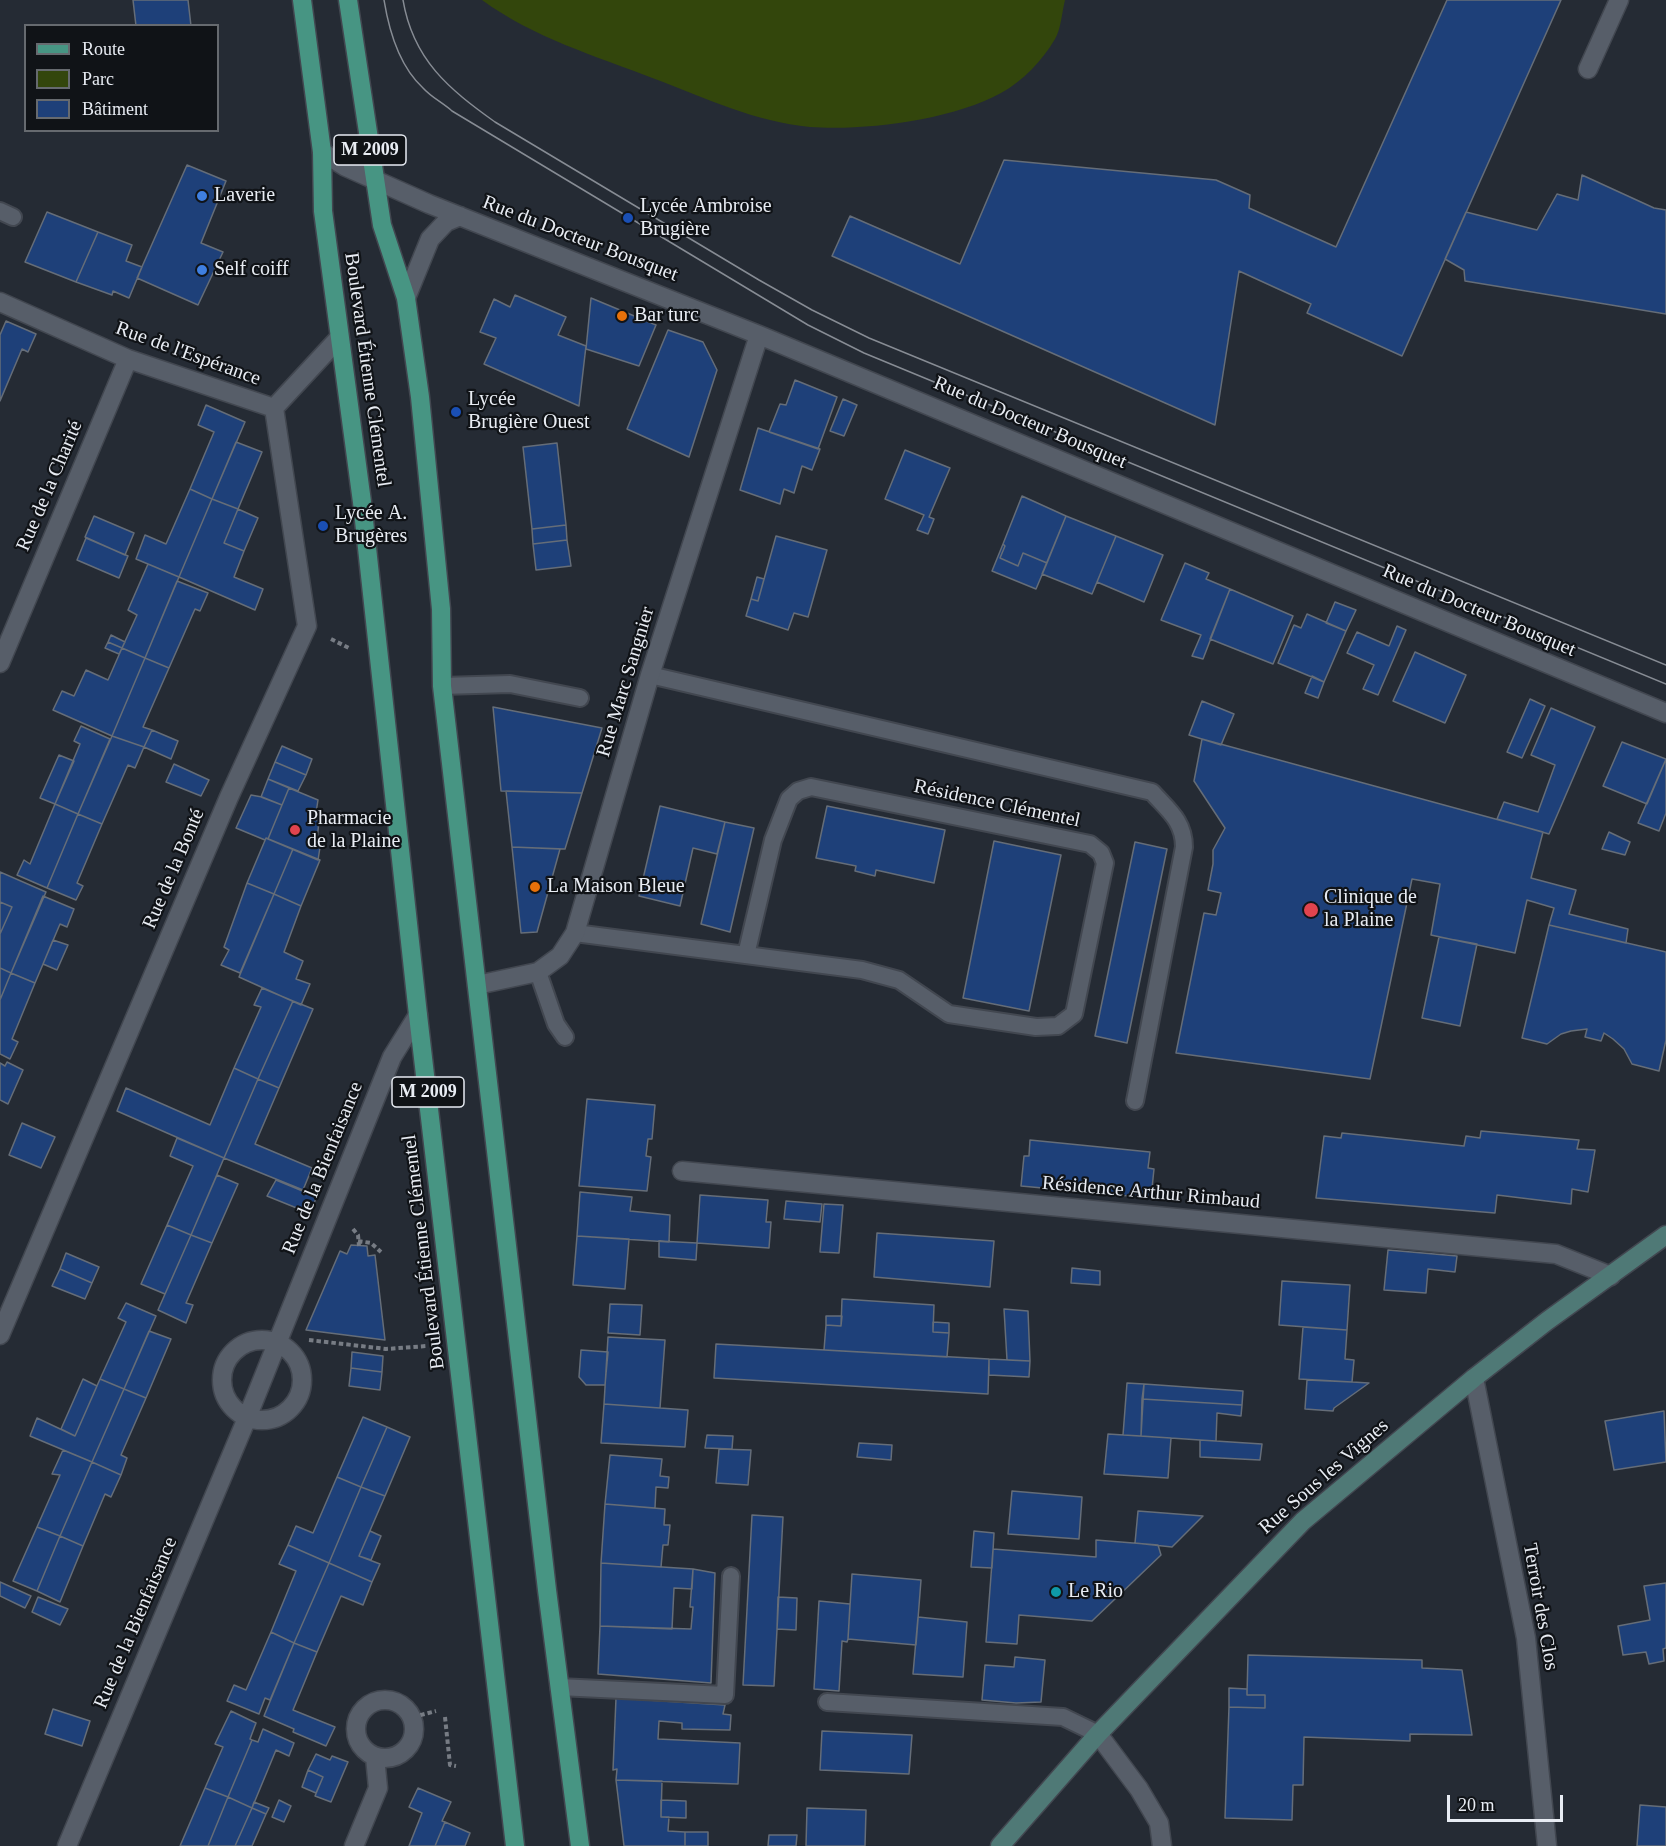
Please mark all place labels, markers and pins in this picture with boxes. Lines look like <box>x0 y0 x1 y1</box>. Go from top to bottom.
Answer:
place label: Laverie <box>214 184 275 208</box>
marker: Laverie <box>195 189 209 203</box>
place label: Lycée Ambroise Brugière <box>640 195 772 242</box>
marker: Lycée Ambroise Brugière <box>621 211 635 225</box>
place label: Self coiff <box>214 258 289 282</box>
marker: Self coiff <box>195 263 209 277</box>
place label: Bar turc <box>634 304 699 328</box>
marker: Bar turc <box>615 309 629 323</box>
place label: Lycée Brugière Ouest <box>468 388 590 435</box>
marker: Lycée Brugière Ouest <box>449 405 463 419</box>
place label: Lycée A. Brugères <box>335 502 407 549</box>
marker: Lycée A. Brugères <box>316 519 330 533</box>
place label: Pharmacie de la Plaine <box>307 807 400 854</box>
marker: Pharmacie de la Plaine <box>288 823 302 837</box>
place label: La Maison Bleue <box>547 875 685 899</box>
marker: La Maison Bleue <box>528 880 542 894</box>
place label: Clinique de la Plaine <box>1324 886 1417 933</box>
marker: Clinique de la Plaine <box>1302 901 1320 919</box>
place label: Le Rio <box>1068 1580 1123 1604</box>
marker: Le Rio <box>1049 1585 1063 1599</box>

